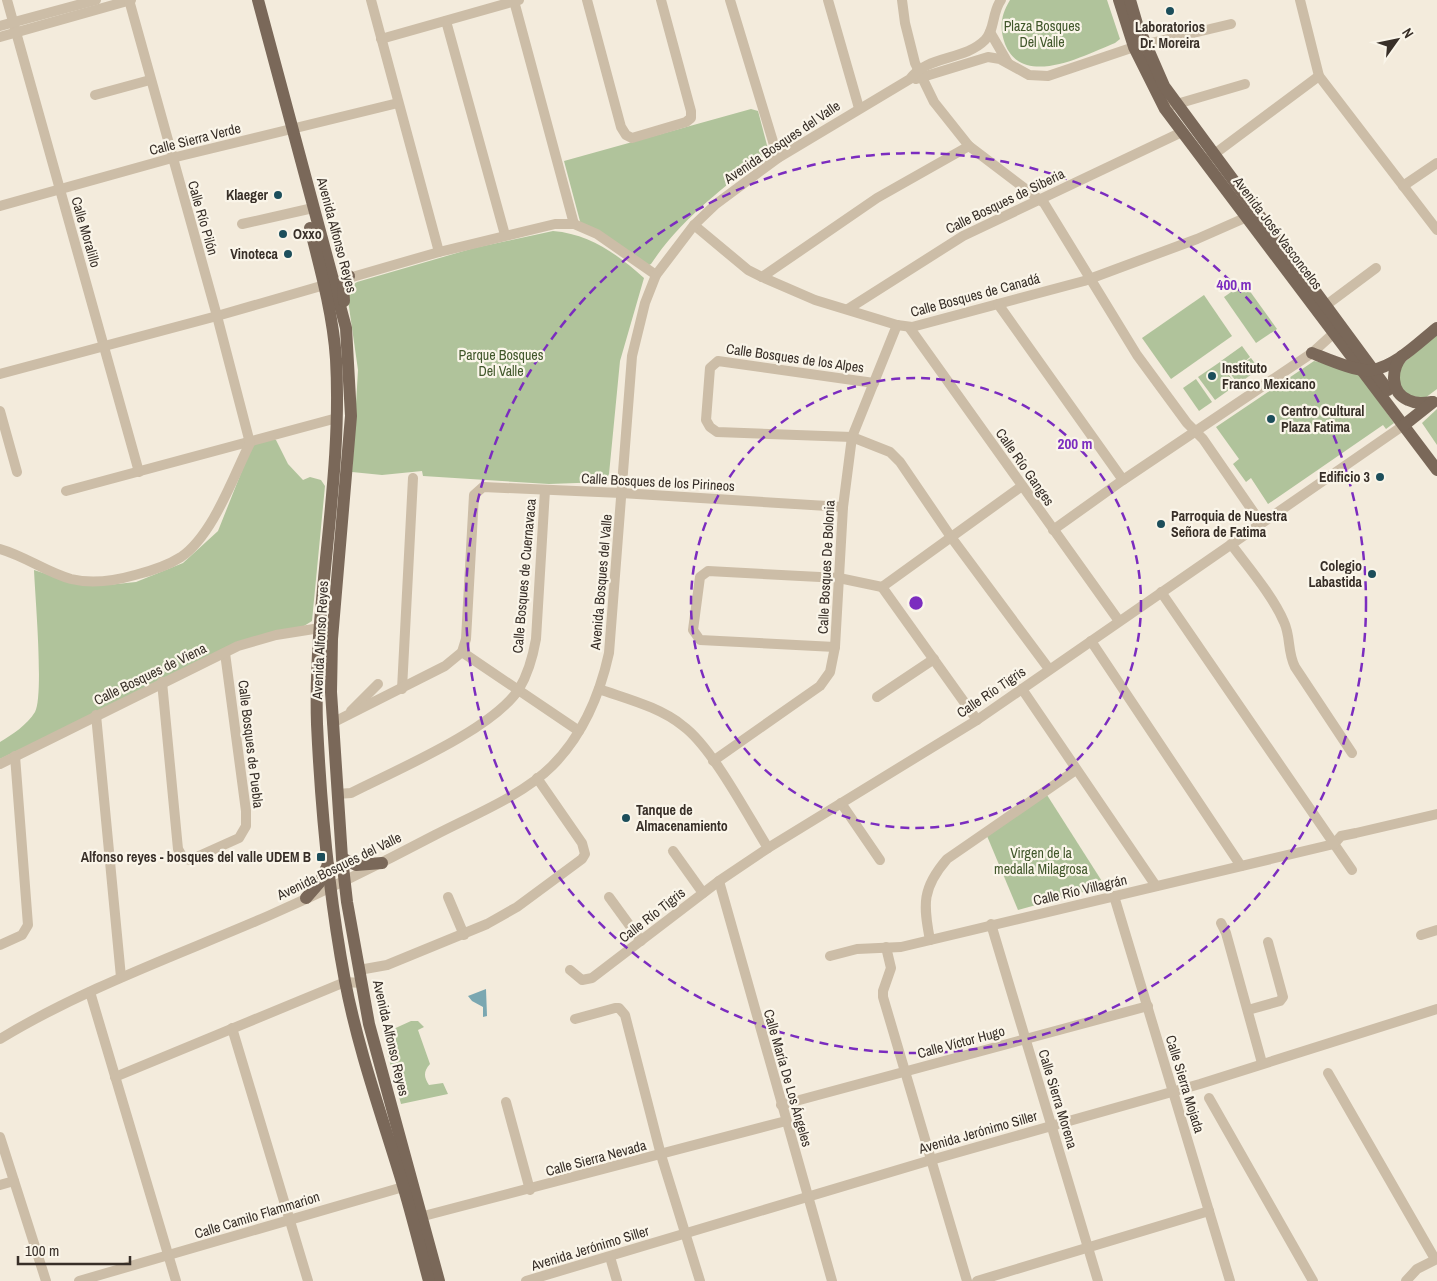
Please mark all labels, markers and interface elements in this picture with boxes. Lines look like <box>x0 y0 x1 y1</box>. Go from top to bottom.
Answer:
marker: Laboratorios Dr. Moreira <box>1164 5 1176 17</box>
north arrow <box>1372 15 1422 65</box>
park label: Plaza Bosques Del Valle <box>1004 17 1081 51</box>
place label: Laboratorios Dr. Moreira <box>1135 18 1205 52</box>
text: N <box>1398 25 1418 41</box>
street label: Avenida Bosques del Valle <box>720 96 843 188</box>
street label: Calle Sierra Verde <box>147 119 243 159</box>
street label: Calle Bosques de Siberia <box>943 164 1068 238</box>
street label: Avenida José Vasconcelos <box>1229 172 1327 293</box>
street label: Avenida Alfonso Reyes <box>313 174 361 295</box>
street label: Calle Río Pilón <box>184 179 222 257</box>
place label: Klaeger <box>226 186 269 204</box>
marker: Klaeger <box>272 189 284 201</box>
street label: Calle Moralillo <box>67 195 105 269</box>
place label: Oxxo <box>293 225 322 243</box>
marker: Oxxo <box>277 228 289 240</box>
place label: Vinoteca <box>230 245 279 263</box>
marker: Vinoteca <box>282 248 294 260</box>
street label: Calle Bosques de Canadá <box>908 269 1042 321</box>
text: 400 m <box>1217 274 1251 295</box>
street label: Calle Bosques de los Alpes <box>725 339 865 377</box>
park label: Parque Bosques Del Valle <box>459 346 544 380</box>
place label: Instituto Franco Mexicano <box>1222 359 1316 393</box>
marker: Instituto Franco Mexicano <box>1206 370 1218 382</box>
place label: Centro Cultural Plaza Fatima <box>1281 402 1365 436</box>
marker: Centro Cultural Plaza Fatima <box>1265 413 1277 425</box>
street label: Calle Río Ganges <box>992 425 1059 509</box>
text: 200 m <box>1058 433 1092 454</box>
place label: Edificio 3 <box>1319 468 1370 486</box>
street label: Calle Bosques de los Pirineos <box>581 469 736 495</box>
marker: Edificio 3 <box>1374 471 1386 483</box>
street label: Calle Bosques de Cuernavaca <box>508 497 540 654</box>
street label: Calle Bosques De Bolonia <box>814 499 839 634</box>
place label: Parroquia de Nuestra Señora de Fatima <box>1171 507 1288 541</box>
street label: Avenida Bosques del Valle <box>586 513 616 652</box>
marker: Parroquia de Nuestra Señora de Fatima <box>1155 518 1167 530</box>
place label: Colegio Labastida <box>1308 557 1363 591</box>
marker: Colegio Labastida <box>1366 568 1378 580</box>
street label: Avenida Alfonso Reyes <box>308 580 332 701</box>
centre of rings <box>907 594 925 612</box>
street label: Calle Bosques de Viena <box>91 639 210 709</box>
street label: Calle Río Tigris <box>953 662 1029 722</box>
street label: Calle Bosques de Puebla <box>234 679 268 810</box>
place label: Tanque de Almacenamiento <box>636 801 728 835</box>
marker: Tanque de Almacenamiento <box>620 812 632 824</box>
street label: Avenida Bosques del Valle <box>273 828 404 904</box>
park label: Virgen de la medalla Milagrosa <box>994 844 1089 878</box>
place label: Alfonso reyes - bosques del valle UDEM B <box>81 848 311 866</box>
marker: Alfonso reyes - bosques del valle UDEM B <box>315 851 327 863</box>
street label: Calle Río Villagrán <box>1031 870 1129 910</box>
street label: Calle Río Tigris <box>615 883 689 947</box>
street label: Avenida Alfonso Reyes <box>369 977 413 1098</box>
street label: Calle María De Los Ángeles <box>760 1007 816 1149</box>
street label: Calle Víctor Hugo <box>915 1022 1007 1062</box>
street label: Calle Sierra Mojada <box>1162 1033 1209 1136</box>
street label: Calle Sierra Morena <box>1034 1047 1082 1151</box>
street label: Avenida Jerónimo Siller <box>916 1106 1039 1158</box>
street label: Calle Sierra Nevada <box>544 1136 649 1180</box>
street label: Calle Camilo Flammarion <box>192 1187 322 1243</box>
street label: Avenida Jerónimo Siller <box>528 1221 651 1275</box>
scale bar <box>18 1234 130 1266</box>
text: 100 m <box>25 1240 59 1261</box>

